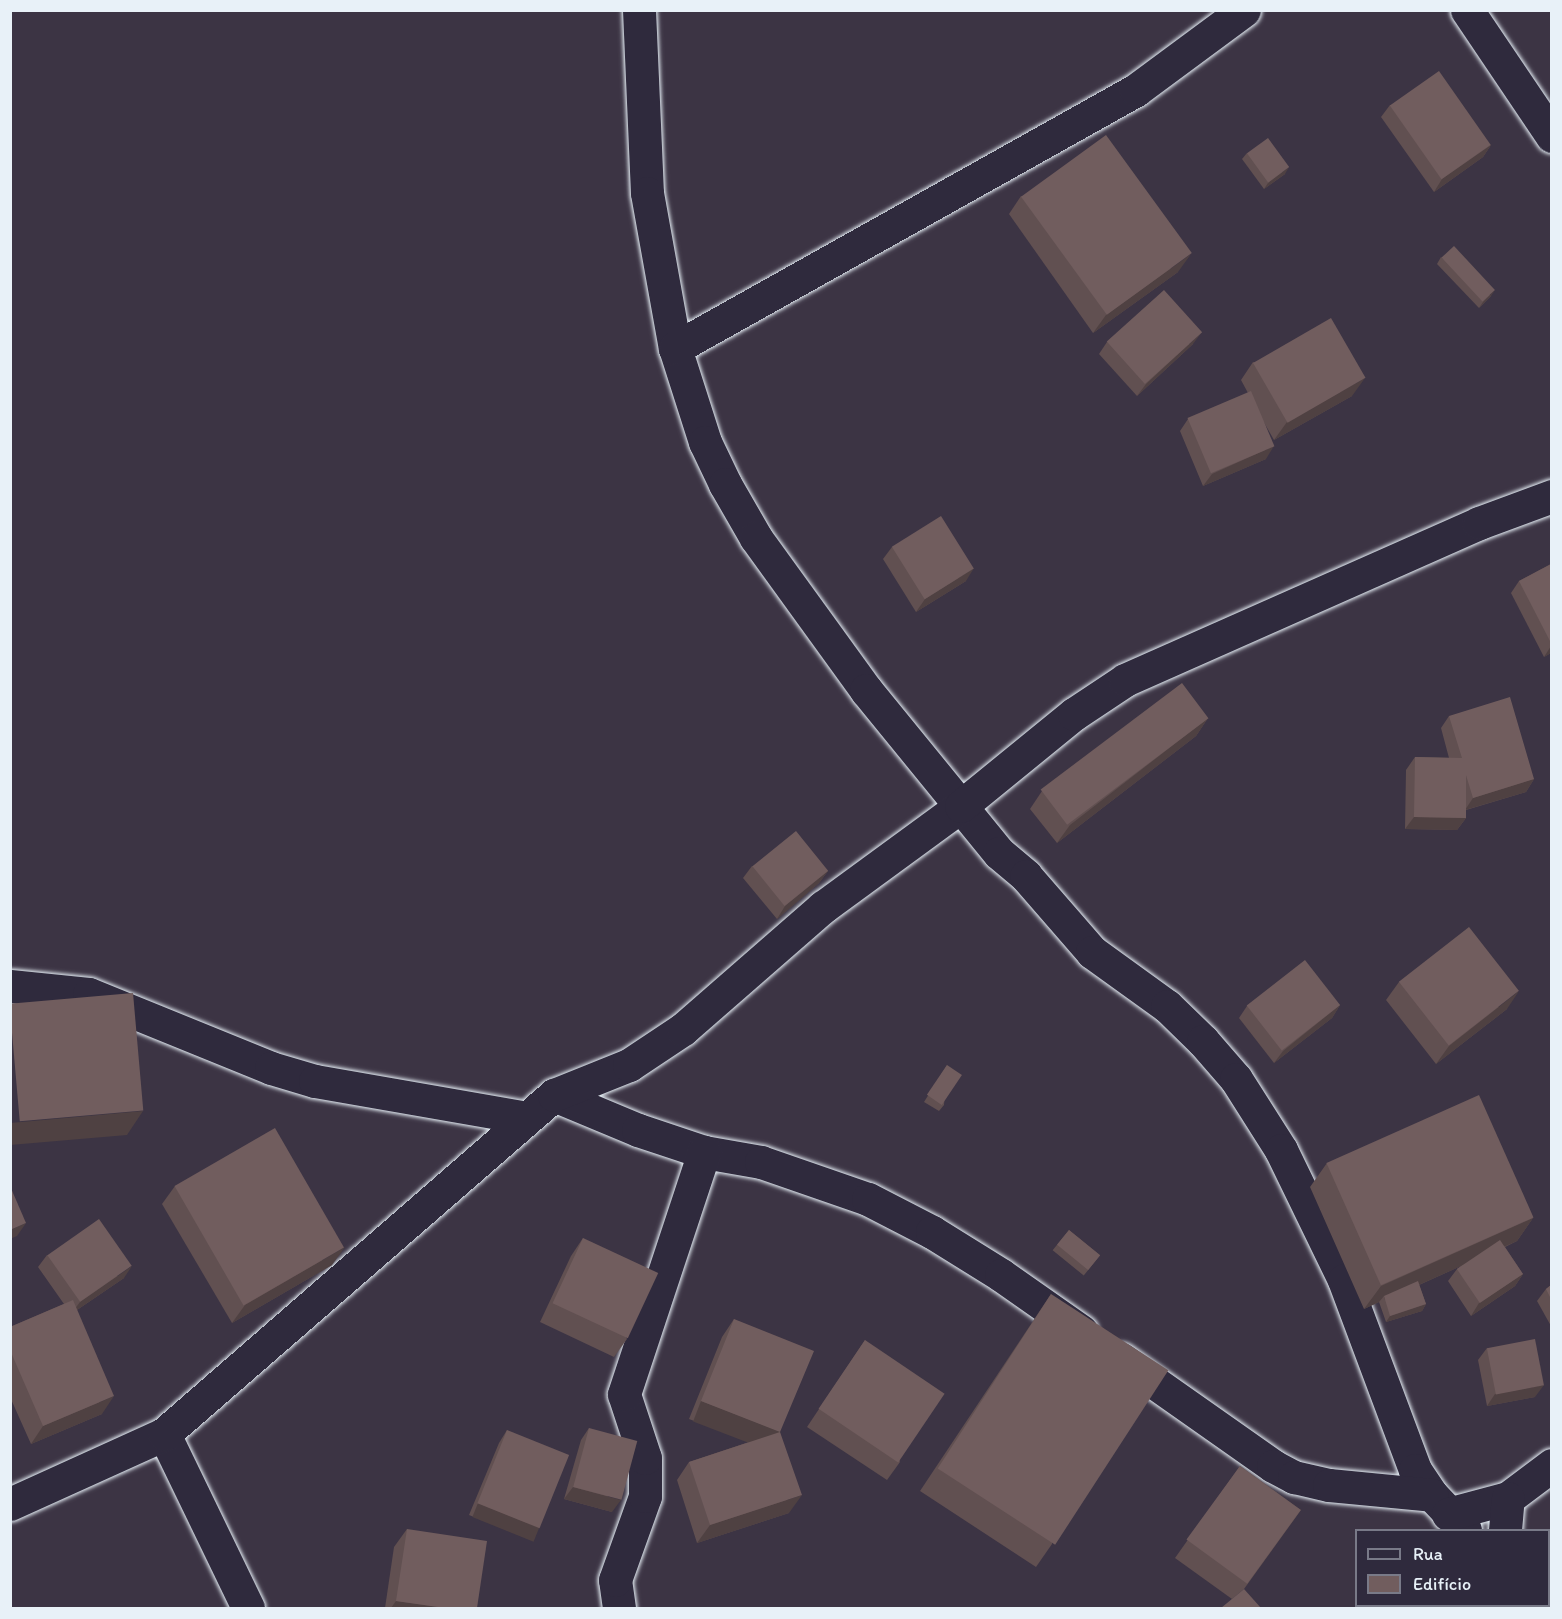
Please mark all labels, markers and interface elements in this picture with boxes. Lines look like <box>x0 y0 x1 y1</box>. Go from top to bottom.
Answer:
legend <box>1355 1529 1550 1607</box>
text: Rua <box>1413 1543 1443 1565</box>
text: Edifício <box>1413 1573 1471 1595</box>

